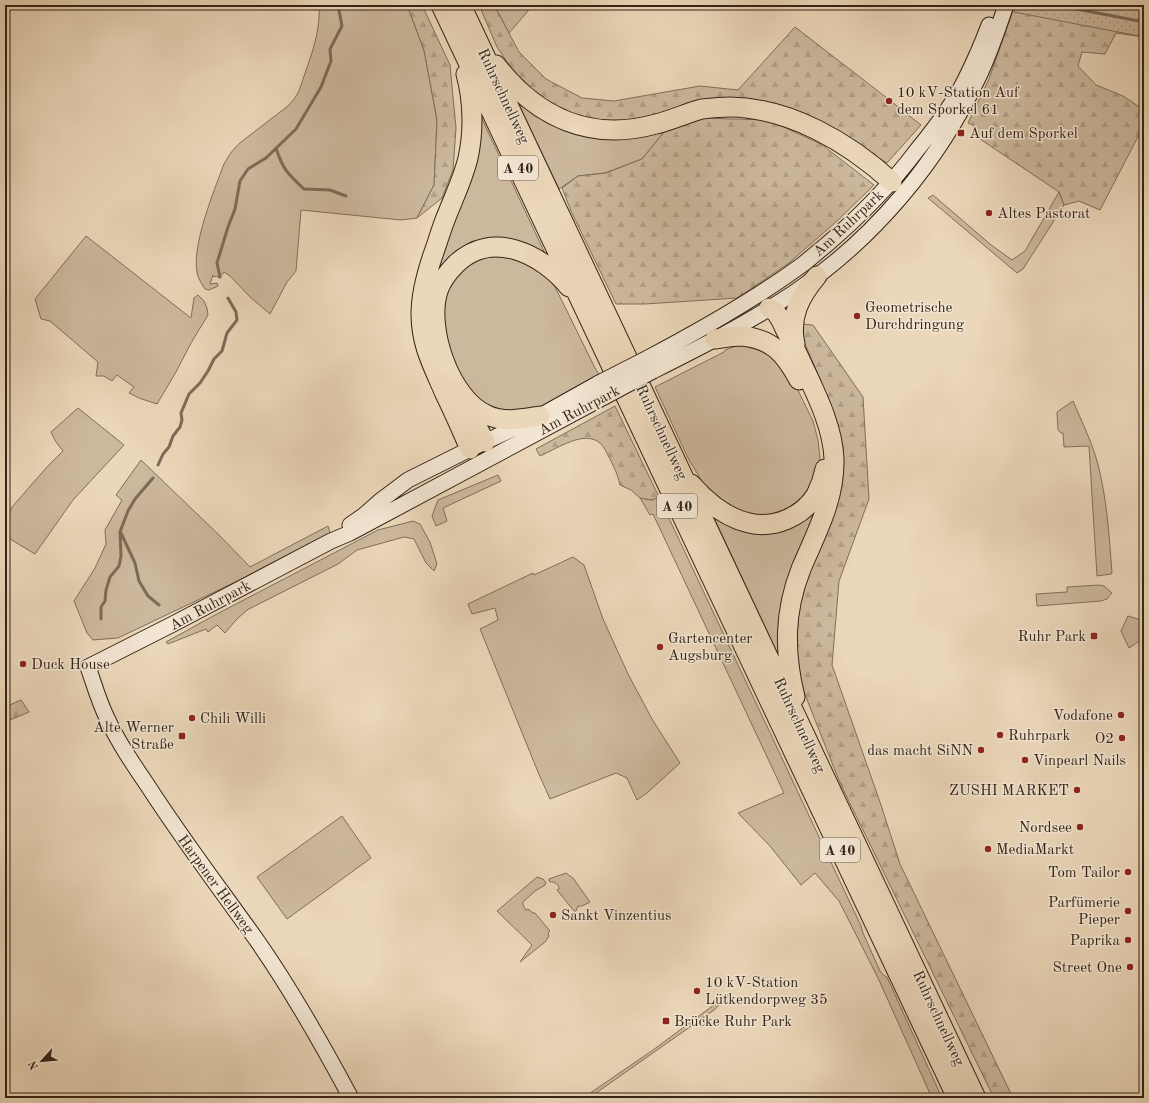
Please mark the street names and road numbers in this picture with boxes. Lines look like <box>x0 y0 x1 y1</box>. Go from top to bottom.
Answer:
street label: Ruhrschnellweg <box>474 47 531 147</box>
road number: A 40 <box>498 156 538 180</box>
street label: Am Ruhrpark <box>811 188 887 260</box>
street label: Ruhrschnellweg <box>632 383 689 483</box>
street label: Am Ruhrpark <box>537 384 623 439</box>
road number: A 40 <box>657 494 697 518</box>
street label: Am Ruhrpark <box>168 579 254 634</box>
street label: Ruhrschnellweg <box>770 676 827 776</box>
street label: Harpener Hellweg <box>174 833 256 937</box>
road number: A 40 <box>820 838 860 862</box>
street label: Ruhrschnellweg <box>909 969 966 1069</box>

